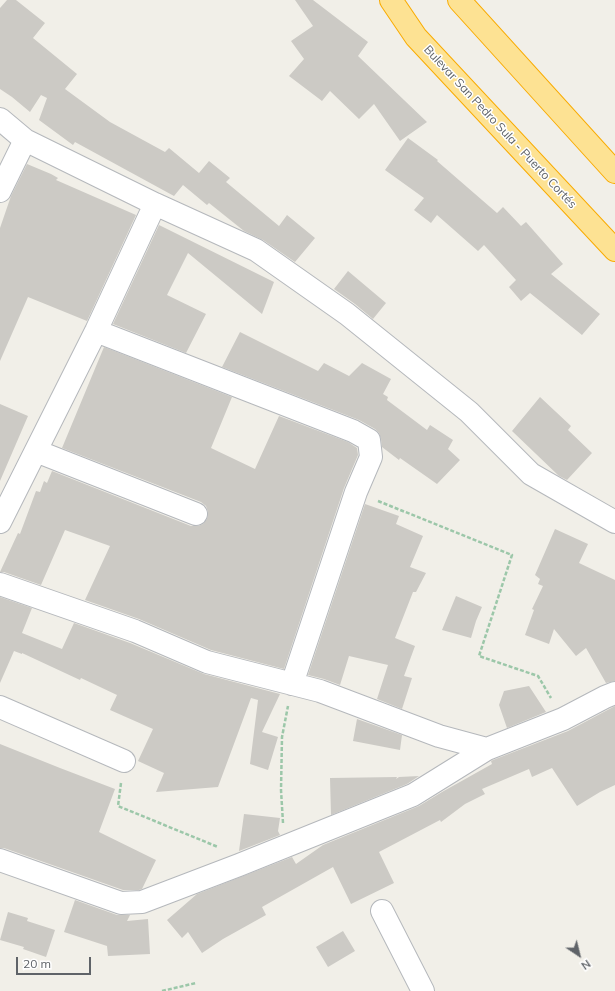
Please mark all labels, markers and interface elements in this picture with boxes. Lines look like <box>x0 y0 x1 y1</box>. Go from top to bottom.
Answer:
street label: Bulevar San Pedro Sula - Puerto Cortés <box>421 43 579 211</box>
north arrow <box>559 935 599 975</box>
scale bar <box>18 949 93 975</box>
text: 20 m <box>23 956 51 971</box>
text: N <box>578 957 593 973</box>

